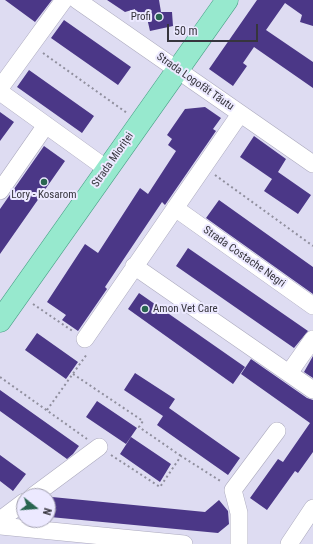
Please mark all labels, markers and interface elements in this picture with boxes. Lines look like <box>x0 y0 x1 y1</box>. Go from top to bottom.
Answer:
place label: Profi <box>131 10 151 24</box>
marker: Profi <box>154 12 164 22</box>
scale bar <box>169 16 260 42</box>
text: 50 m <box>174 24 198 38</box>
street label: Strada Logofăt Tăutu <box>154 50 236 114</box>
street label: Strada Mioriței <box>89 130 137 190</box>
marker: Lory - Kosarom <box>39 177 49 187</box>
place label: Lory - Kosarom <box>11 188 77 202</box>
street label: Strada Costache Negri <box>200 224 288 290</box>
place label: Amon Vet Care <box>153 302 218 316</box>
marker: Amon Vet Care <box>140 304 150 314</box>
north arrow <box>16 488 56 528</box>
text: N <box>40 506 54 516</box>

